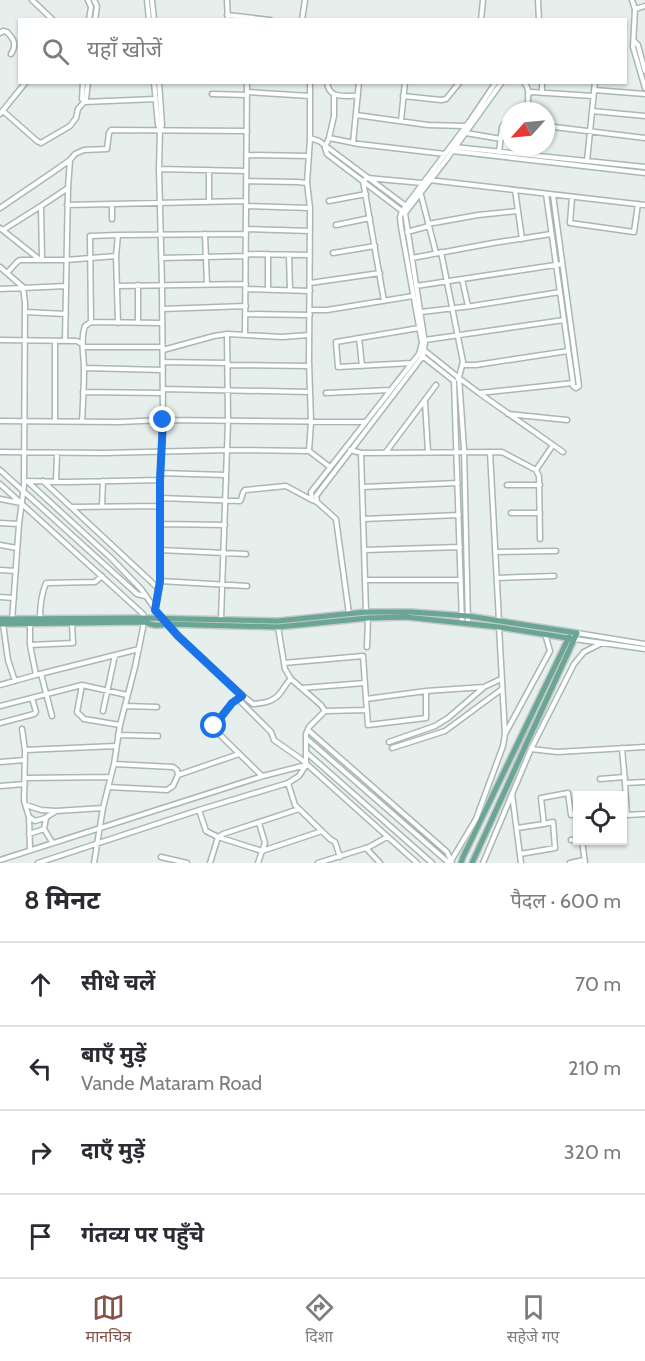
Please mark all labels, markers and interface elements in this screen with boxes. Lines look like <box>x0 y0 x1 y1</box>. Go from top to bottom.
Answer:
search box <box>18 18 627 84</box>
icon: search <box>39 35 72 68</box>
text: यहाँ खोजें <box>87 36 162 63</box>
north arrow <box>501 102 555 156</box>
route end <box>149 406 175 432</box>
route start <box>200 712 226 738</box>
map controls <box>573 791 627 845</box>
button: locate <box>573 791 627 845</box>
text: 8 मिनट <box>24 884 100 916</box>
text: पैदल · 600 m <box>510 889 621 913</box>
icon: ahead <box>24 968 57 1001</box>
text: सीधे चलें <box>81 969 155 996</box>
text: 70 m <box>575 972 621 996</box>
text: बाएँ मुड़ें <box>81 1041 146 1068</box>
icon: left <box>24 1052 57 1085</box>
text: 210 m <box>568 1056 621 1080</box>
text: Vande Mataram Road <box>81 1071 262 1095</box>
icon: right <box>24 1136 57 1169</box>
text: दाएँ मुड़ें <box>81 1137 145 1164</box>
text: 320 m <box>564 1140 621 1164</box>
icon: arrive <box>24 1220 57 1253</box>
text: गंतव्य पर पहुँचे <box>81 1221 204 1248</box>
tab: मानचित्र <box>86 1291 131 1349</box>
tab: दिशा <box>303 1291 336 1349</box>
tab: सहेजे गए <box>507 1291 559 1349</box>

